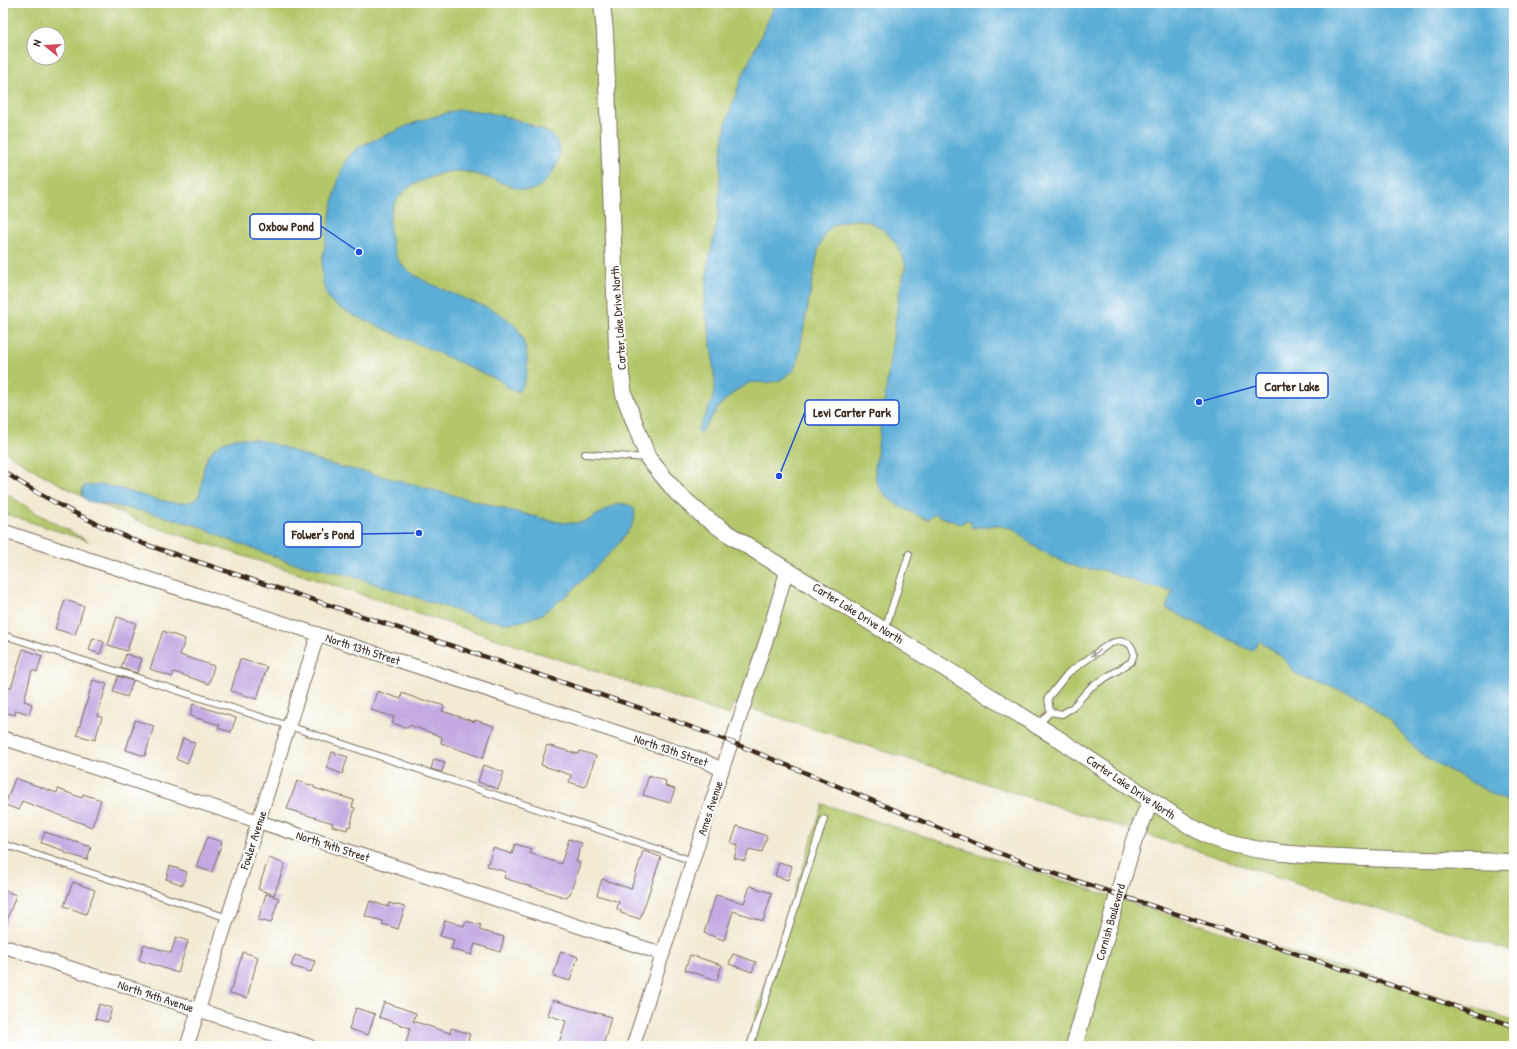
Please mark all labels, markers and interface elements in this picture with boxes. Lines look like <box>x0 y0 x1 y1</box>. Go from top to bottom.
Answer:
north arrow <box>26 26 66 66</box>
text: N <box>29 38 44 48</box>
callout: Oxbow Pond <box>250 214 321 239</box>
text: Oxbow Pond <box>258 217 314 235</box>
street label: Carter Lake Drive North <box>606 265 630 371</box>
callout: Carter Lake <box>1256 373 1328 398</box>
text: Carter Lake <box>1264 377 1321 395</box>
callout: Levi Carter Park <box>805 400 899 425</box>
text: Levi Carter Park <box>813 403 891 421</box>
callout: Folwer's Pond <box>284 522 362 547</box>
text: Folwer's Pond <box>291 525 355 543</box>
street label: Carter Lake Drive North <box>809 578 907 648</box>
street label: North 13th Street <box>324 629 403 669</box>
one-way arrow <box>1091 649 1101 657</box>
street label: North 13th Street <box>632 729 711 771</box>
street label: Carter Lake Drive North <box>1083 751 1179 823</box>
street label: Ames Avenue <box>693 778 727 838</box>
street label: Fowler Avenue <box>235 808 271 872</box>
street label: North 14th Street <box>294 826 373 866</box>
street label: Cornish Boulevard <box>1091 881 1129 962</box>
street label: North 14th Avenue <box>116 976 196 1016</box>

